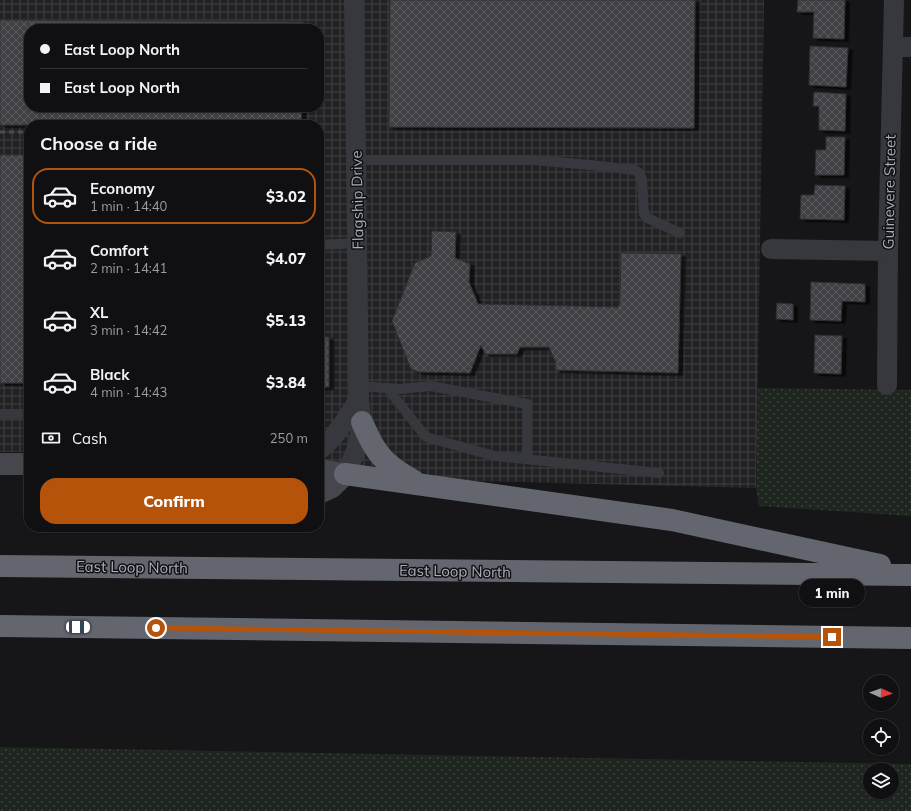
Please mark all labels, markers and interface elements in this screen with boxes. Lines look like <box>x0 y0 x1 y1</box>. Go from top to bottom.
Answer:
text: East Loop North <box>64 40 180 59</box>
text: East Loop North <box>64 78 180 97</box>
text: Choose a ride <box>40 132 157 155</box>
street label: Guinevere Street <box>878 134 900 250</box>
street label: Flagship Drive <box>347 150 367 250</box>
icon: car <box>42 178 78 214</box>
text: Economy <box>90 179 155 198</box>
text: $3.02 <box>266 187 306 206</box>
text: 1 min · 14:40 <box>90 198 167 214</box>
icon: car <box>42 240 78 276</box>
text: Comfort <box>90 241 148 260</box>
text: $4.07 <box>266 249 306 268</box>
text: 2 min · 14:41 <box>90 260 167 276</box>
icon: car <box>42 302 78 338</box>
text: XL <box>90 303 108 322</box>
text: $5.13 <box>266 311 306 330</box>
text: 3 min · 14:42 <box>90 322 167 338</box>
icon: car <box>42 364 78 400</box>
text: Black <box>90 365 129 384</box>
text: $3.84 <box>266 373 306 392</box>
text: 4 min · 14:43 <box>90 384 167 400</box>
icon: cash <box>40 427 62 449</box>
text: Cash <box>72 429 107 448</box>
text: 250 m <box>270 430 308 446</box>
button: Confirm <box>40 478 308 524</box>
street label: East Loop North <box>76 557 188 577</box>
street label: East Loop North <box>399 561 511 581</box>
callout: 1 min <box>799 579 865 607</box>
text: 1 min <box>815 585 849 601</box>
route start <box>147 619 165 637</box>
car <box>66 621 90 633</box>
route end <box>823 628 841 646</box>
north arrow <box>863 675 899 711</box>
map controls <box>863 675 899 799</box>
button: locate <box>863 719 899 755</box>
button: layers <box>863 763 899 799</box>

